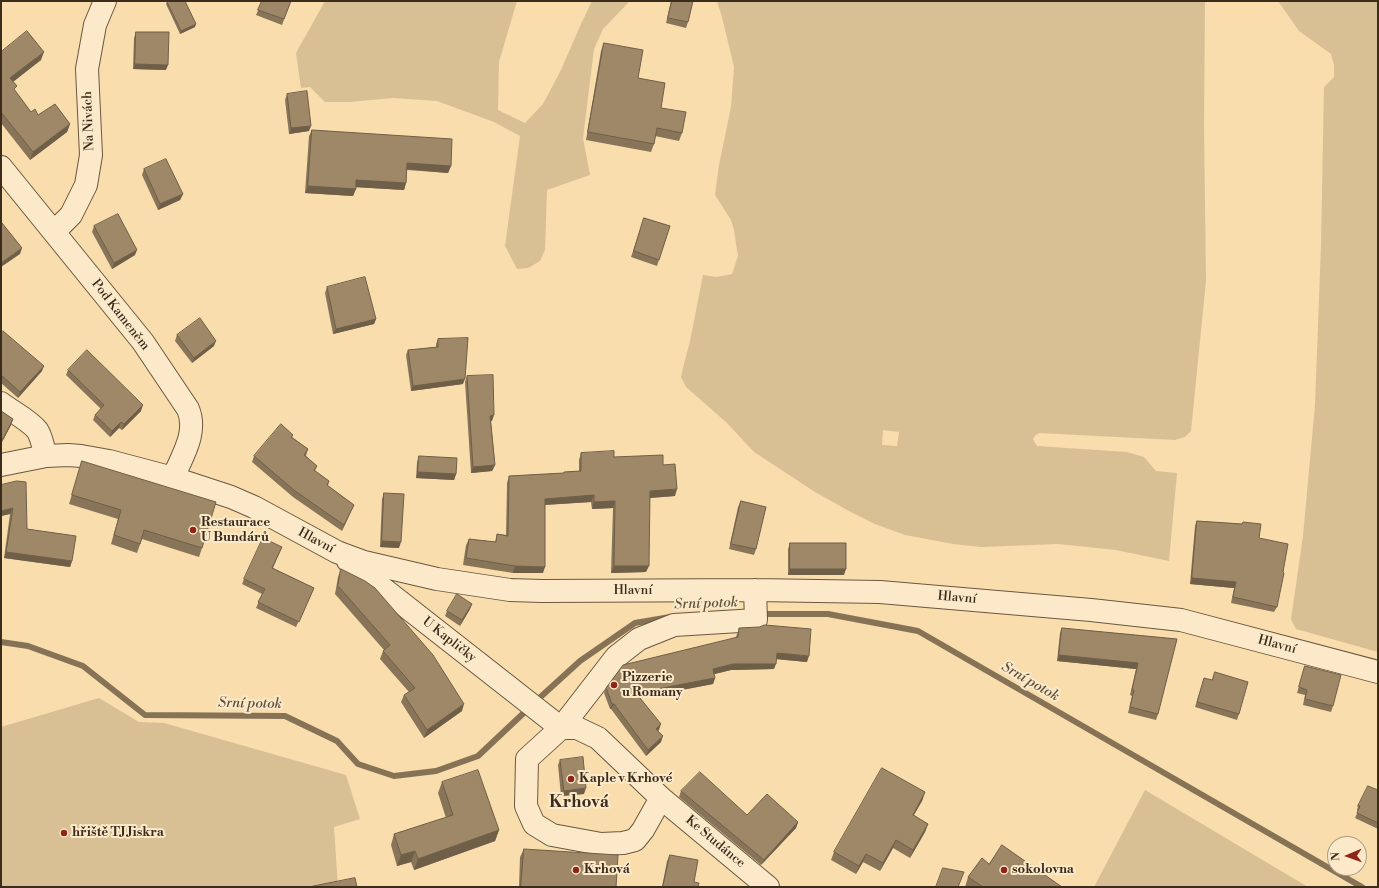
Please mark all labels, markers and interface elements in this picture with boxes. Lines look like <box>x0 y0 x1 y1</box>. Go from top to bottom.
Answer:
street label: Na Nivách <box>80 91 98 151</box>
street label: Pod Kameněm <box>88 276 152 354</box>
place label: Restaurace U Bundárů <box>201 515 270 546</box>
marker: Restaurace U Bundárů <box>188 525 198 535</box>
street label: Hlavní <box>295 525 337 557</box>
street label: Hlavní <box>613 583 653 599</box>
street label: Hlavní <box>937 589 977 607</box>
water label: Srní potok <box>674 594 738 614</box>
street label: U Kapličky <box>419 614 479 666</box>
street label: Hlavní <box>1256 632 1298 658</box>
water label: Srní potok <box>998 659 1062 705</box>
place label: Pizzerie u Romany <box>622 670 683 701</box>
marker: Pizzerie u Romany <box>609 680 619 690</box>
water label: Srní potok <box>218 695 282 713</box>
place label: Kaple v Krhové <box>579 771 672 787</box>
marker: Kaple v Krhové <box>566 774 576 784</box>
district label: Krhová <box>549 793 609 813</box>
street label: Ke Studánce <box>682 813 748 871</box>
place label: hřiště TJ Jiskra <box>72 825 164 841</box>
marker: hřiště TJ Jiskra <box>59 828 69 838</box>
north arrow <box>1327 836 1367 876</box>
text: N <box>1329 852 1343 861</box>
place label: Krhová <box>584 862 630 878</box>
place label: sokolovna <box>1012 862 1074 878</box>
marker: Krhová <box>571 865 581 875</box>
marker: sokolovna <box>999 865 1009 875</box>

